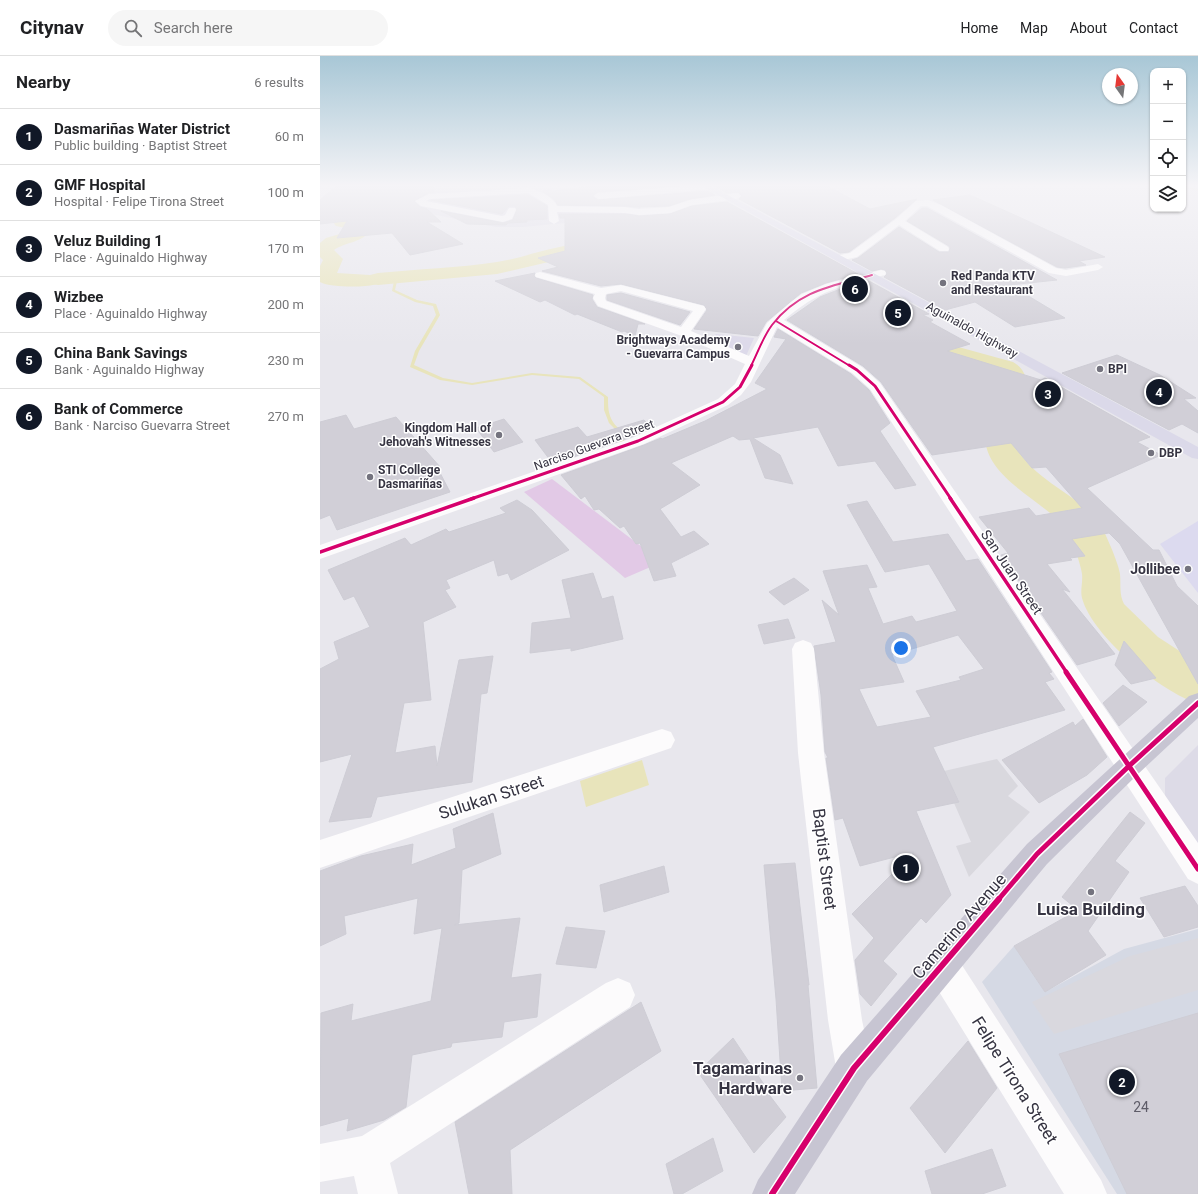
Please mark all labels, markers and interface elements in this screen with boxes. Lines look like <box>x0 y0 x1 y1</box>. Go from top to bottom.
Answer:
search box <box>108 10 388 46</box>
text: Citynav <box>20 16 84 39</box>
icon: search <box>122 17 144 39</box>
text: Search here <box>154 19 233 37</box>
text: Home <box>960 20 998 36</box>
text: Map <box>1020 20 1048 36</box>
text: About <box>1070 20 1107 36</box>
text: Contact <box>1129 20 1178 36</box>
north arrow <box>1102 68 1138 104</box>
map controls <box>1150 68 1186 212</box>
button: + <box>1150 68 1186 104</box>
text: Nearby <box>16 72 71 92</box>
text: 6 results <box>254 75 304 90</box>
button: − <box>1150 104 1186 140</box>
text: Dasmariñas Water District <box>54 120 230 138</box>
text: 1 <box>25 129 33 144</box>
text: 60 m <box>275 129 304 144</box>
text: Public building · Baptist Street <box>54 138 227 153</box>
button: locate <box>1150 140 1186 176</box>
text: GMF Hospital <box>54 176 146 194</box>
button: layers <box>1150 176 1186 212</box>
text: 2 <box>25 185 33 200</box>
text: 100 m <box>267 185 304 200</box>
text: Hospital · Felipe Tirona Street <box>54 194 224 209</box>
text: Veluz Building 1 <box>54 232 163 250</box>
text: 3 <box>25 241 33 256</box>
text: 170 m <box>267 241 304 256</box>
text: Place · Aguinaldo Highway <box>54 250 207 265</box>
place label: Red Panda KTV and Restaurant <box>951 269 1035 297</box>
pin: 6 <box>842 274 868 304</box>
marker: Red Panda KTV and Restaurant <box>938 278 948 288</box>
text: Wizbee <box>54 288 103 306</box>
text: 4 <box>25 297 33 312</box>
text: 200 m <box>267 297 304 312</box>
pin: 5 <box>885 298 911 328</box>
street label: Aguinaldo Highway <box>924 299 1021 361</box>
text: Place · Aguinaldo Highway <box>54 306 207 321</box>
place label: Brightways Academy - Guevarra Campus <box>616 333 731 361</box>
marker: Brightways Academy - Guevarra Campus <box>733 342 743 352</box>
text: China Bank Savings <box>54 344 188 362</box>
text: 5 <box>25 353 33 368</box>
text: 230 m <box>267 353 304 368</box>
text: Bank · Aguinaldo Highway <box>54 362 204 377</box>
place label: BPI <box>1108 362 1127 376</box>
marker: BPI <box>1095 364 1105 374</box>
pin: 4 <box>1146 377 1172 407</box>
pin: 3 <box>1035 379 1061 409</box>
text: Bank of Commerce <box>54 400 183 418</box>
text: 6 <box>25 409 33 424</box>
text: 270 m <box>267 409 304 424</box>
street label: Narciso Guevarra Street <box>532 417 656 473</box>
text: Bank · Narciso Guevarra Street <box>54 418 230 433</box>
place label: Kingdom Hall of Jehovah's Witnesses <box>379 421 492 449</box>
marker: Kingdom Hall of Jehovah's Witnesses <box>494 430 504 440</box>
place label: DBP <box>1159 446 1182 460</box>
marker: DBP <box>1146 448 1156 458</box>
place label: STI College Dasmariñas <box>378 463 442 491</box>
marker: STI College Dasmariñas <box>365 472 375 482</box>
street label: San Juan Street <box>978 527 1046 618</box>
place label: Jollibee <box>1130 561 1180 577</box>
marker: Jollibee <box>1183 564 1193 574</box>
your location <box>891 638 911 658</box>
street label: Sulukan Street <box>436 771 546 823</box>
street label: Baptist Street <box>809 807 841 911</box>
pin: 1 <box>893 853 919 883</box>
street label: Camerino Avenue <box>908 869 1010 983</box>
marker: Luisa Building <box>1086 887 1096 897</box>
place label: Luisa Building <box>1037 899 1145 919</box>
street label: Felipe Tirona Street <box>968 1013 1062 1147</box>
place label: Tagamarinas Hardware <box>693 1058 792 1098</box>
pin: 2 <box>1109 1067 1135 1097</box>
marker: Tagamarinas Hardware <box>795 1073 805 1083</box>
house number: 24 <box>1133 1099 1149 1115</box>

